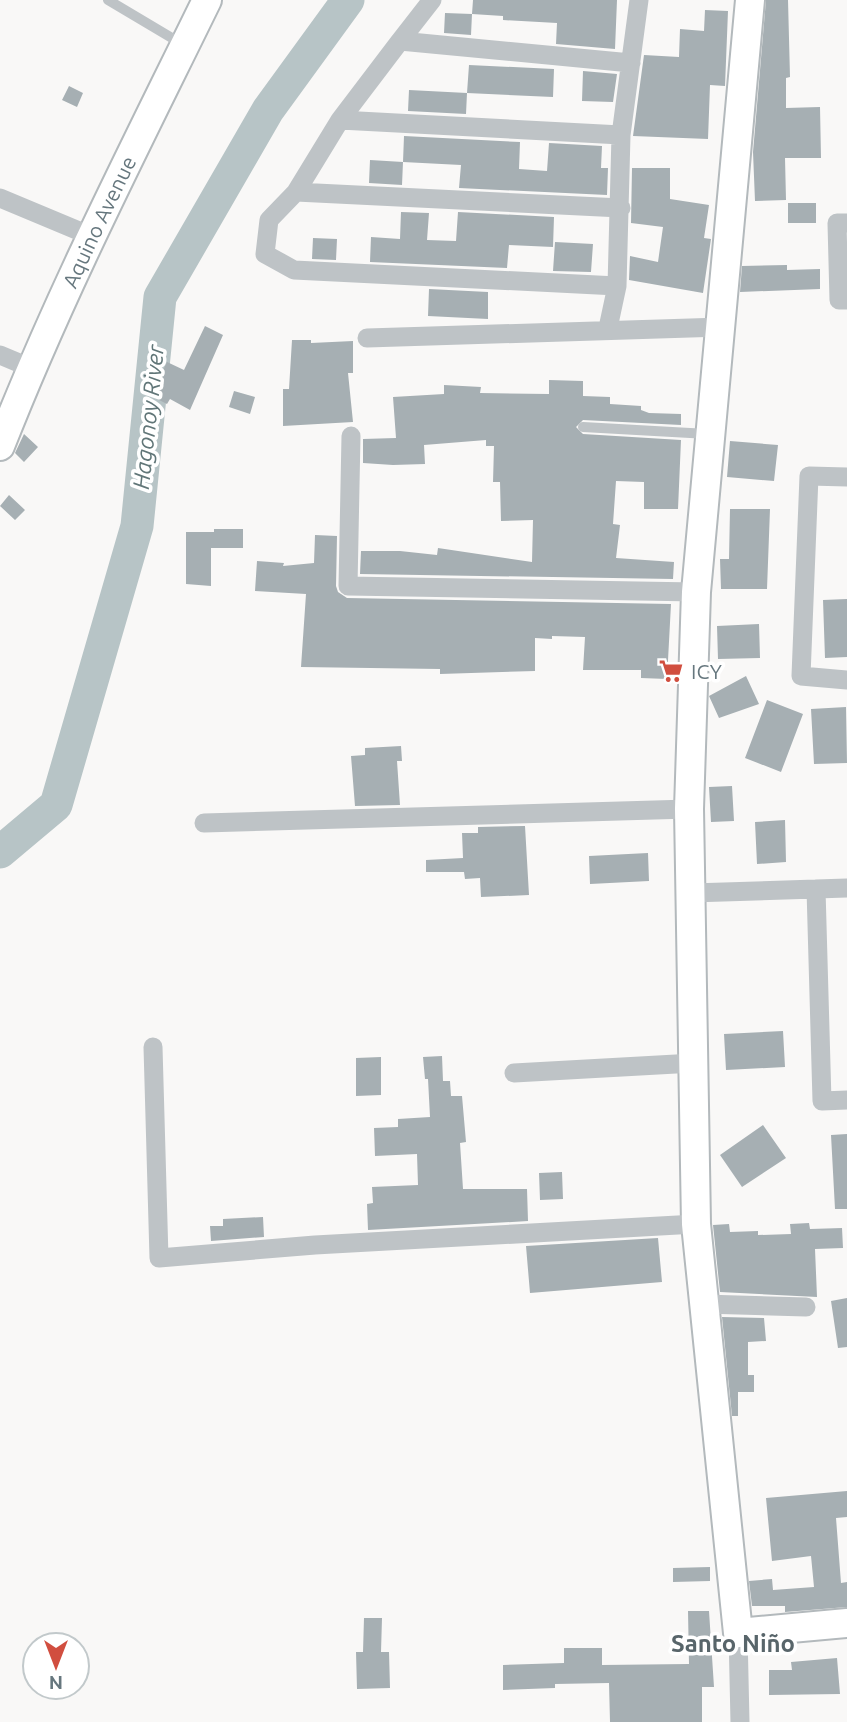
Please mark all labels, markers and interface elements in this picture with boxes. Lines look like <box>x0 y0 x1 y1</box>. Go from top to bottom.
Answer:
street label: Aquino Avenue <box>57 152 140 291</box>
water label: Hagonoy River <box>128 342 168 490</box>
supermarket icon: ICY <box>657 657 685 685</box>
place label: ICY <box>691 659 722 683</box>
district label: Santo Niño <box>671 1630 795 1657</box>
north arrow <box>21 1631 91 1701</box>
text: N <box>49 1672 63 1694</box>

